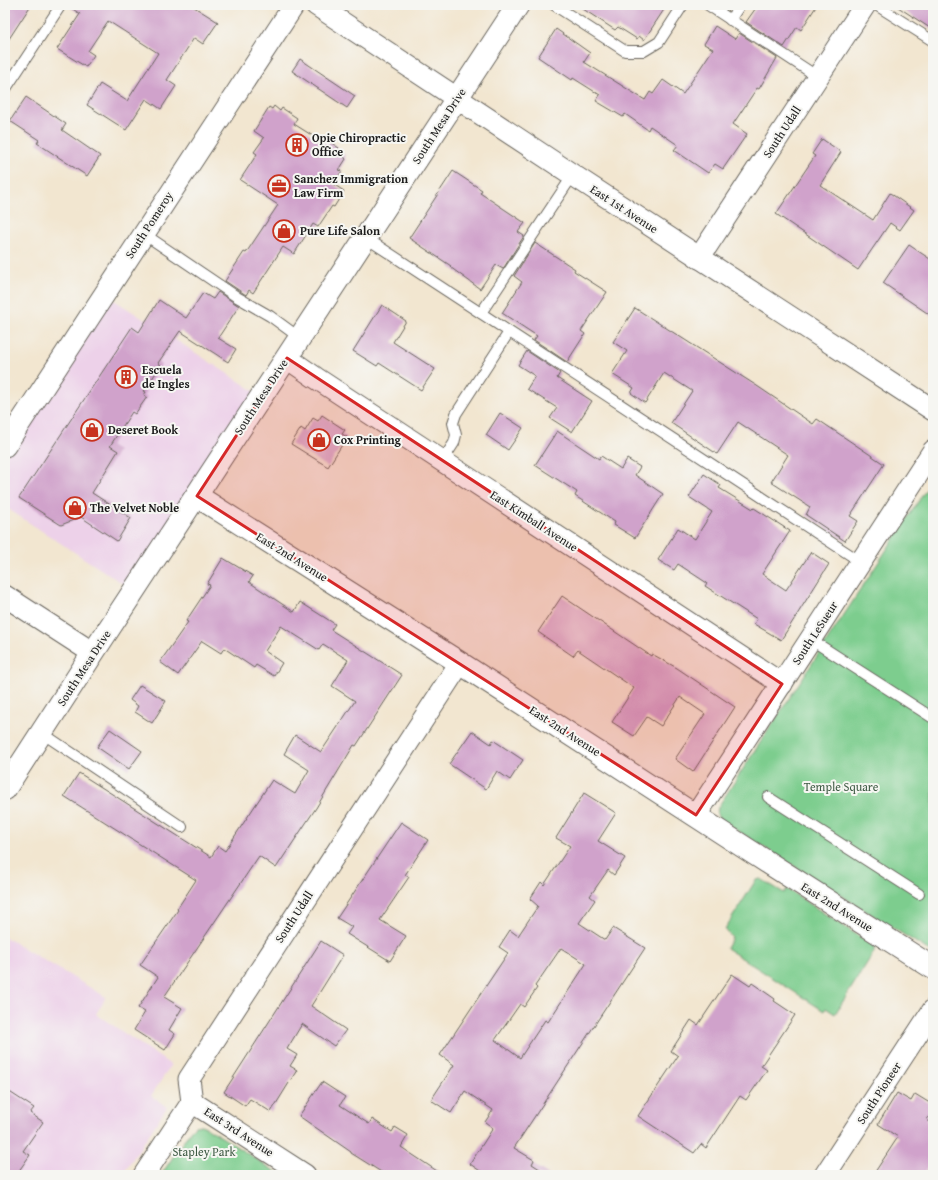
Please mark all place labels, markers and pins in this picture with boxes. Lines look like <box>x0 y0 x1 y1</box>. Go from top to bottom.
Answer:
place label: Opie Chiropractic Office <box>312 129 406 160</box>
building icon: Opie Chiropractic Office <box>284 132 310 158</box>
place label: Sanchez Immigration Law Firm <box>294 170 408 201</box>
office icon: Sanchez Immigration Law Firm <box>266 173 292 199</box>
shop icon: Pure Life Salon <box>271 218 297 244</box>
place label: Pure Life Salon <box>300 222 380 239</box>
place label: Escuela de Ingles <box>142 361 190 392</box>
building icon: Escuela de Ingles <box>113 364 139 390</box>
shop icon: Deseret Book <box>79 417 105 443</box>
place label: Deseret Book <box>108 421 178 438</box>
shop icon: Cox Printing <box>306 427 332 453</box>
place label: Cox Printing <box>334 431 402 448</box>
shop icon: The Velvet Noble <box>62 495 88 521</box>
place label: The Velvet Noble <box>90 499 179 516</box>

